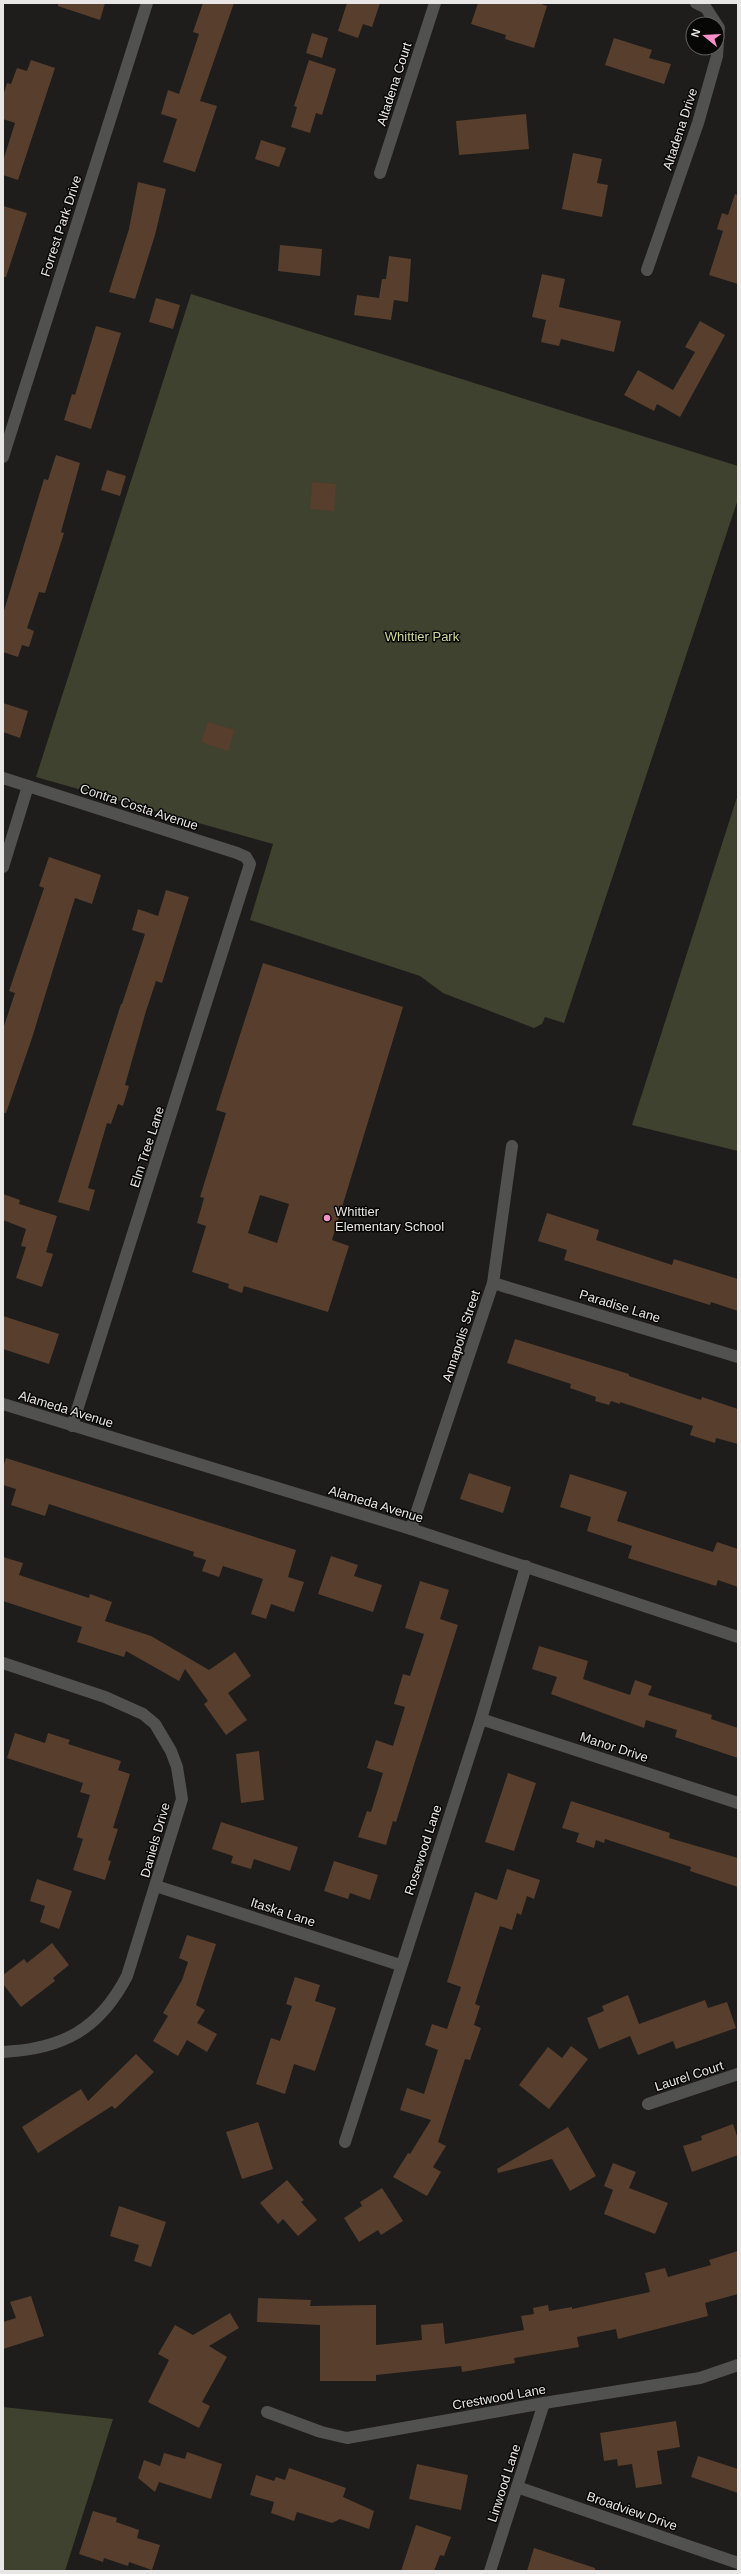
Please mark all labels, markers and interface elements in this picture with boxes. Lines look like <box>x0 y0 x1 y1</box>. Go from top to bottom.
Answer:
north arrow <box>685 16 725 56</box>
text: N <box>689 27 702 39</box>
street label: Altadena Court <box>373 40 415 128</box>
street label: Altadena Drive <box>660 86 700 172</box>
street label: Forrest Park Drive <box>38 174 84 278</box>
park label: Whittier Park <box>385 629 460 644</box>
street label: Contra Costa Avenue <box>78 781 200 833</box>
street label: Elm Tree Lane <box>127 1104 167 1190</box>
place label: Whittier Elementary School <box>335 1204 444 1234</box>
marker: Whittier Elementary School <box>322 1213 332 1223</box>
street label: Paradise Lane <box>578 1287 662 1325</box>
street label: Annapolis Street <box>439 1288 483 1384</box>
street label: Alameda Avenue <box>17 1387 115 1431</box>
street label: Alameda Avenue <box>327 1482 425 1526</box>
street label: Manor Drive <box>578 1729 650 1765</box>
street label: Daniels Drive <box>137 1801 173 1879</box>
street label: Rosewood Lane <box>401 1803 445 1897</box>
street label: Itaska Lane <box>249 1894 317 1930</box>
street label: Laurel Court <box>653 2058 726 2094</box>
street label: Crestwood Lane <box>451 2381 547 2413</box>
street label: Linwood Lane <box>484 2442 524 2524</box>
street label: Broadview Drive <box>585 2489 679 2533</box>

